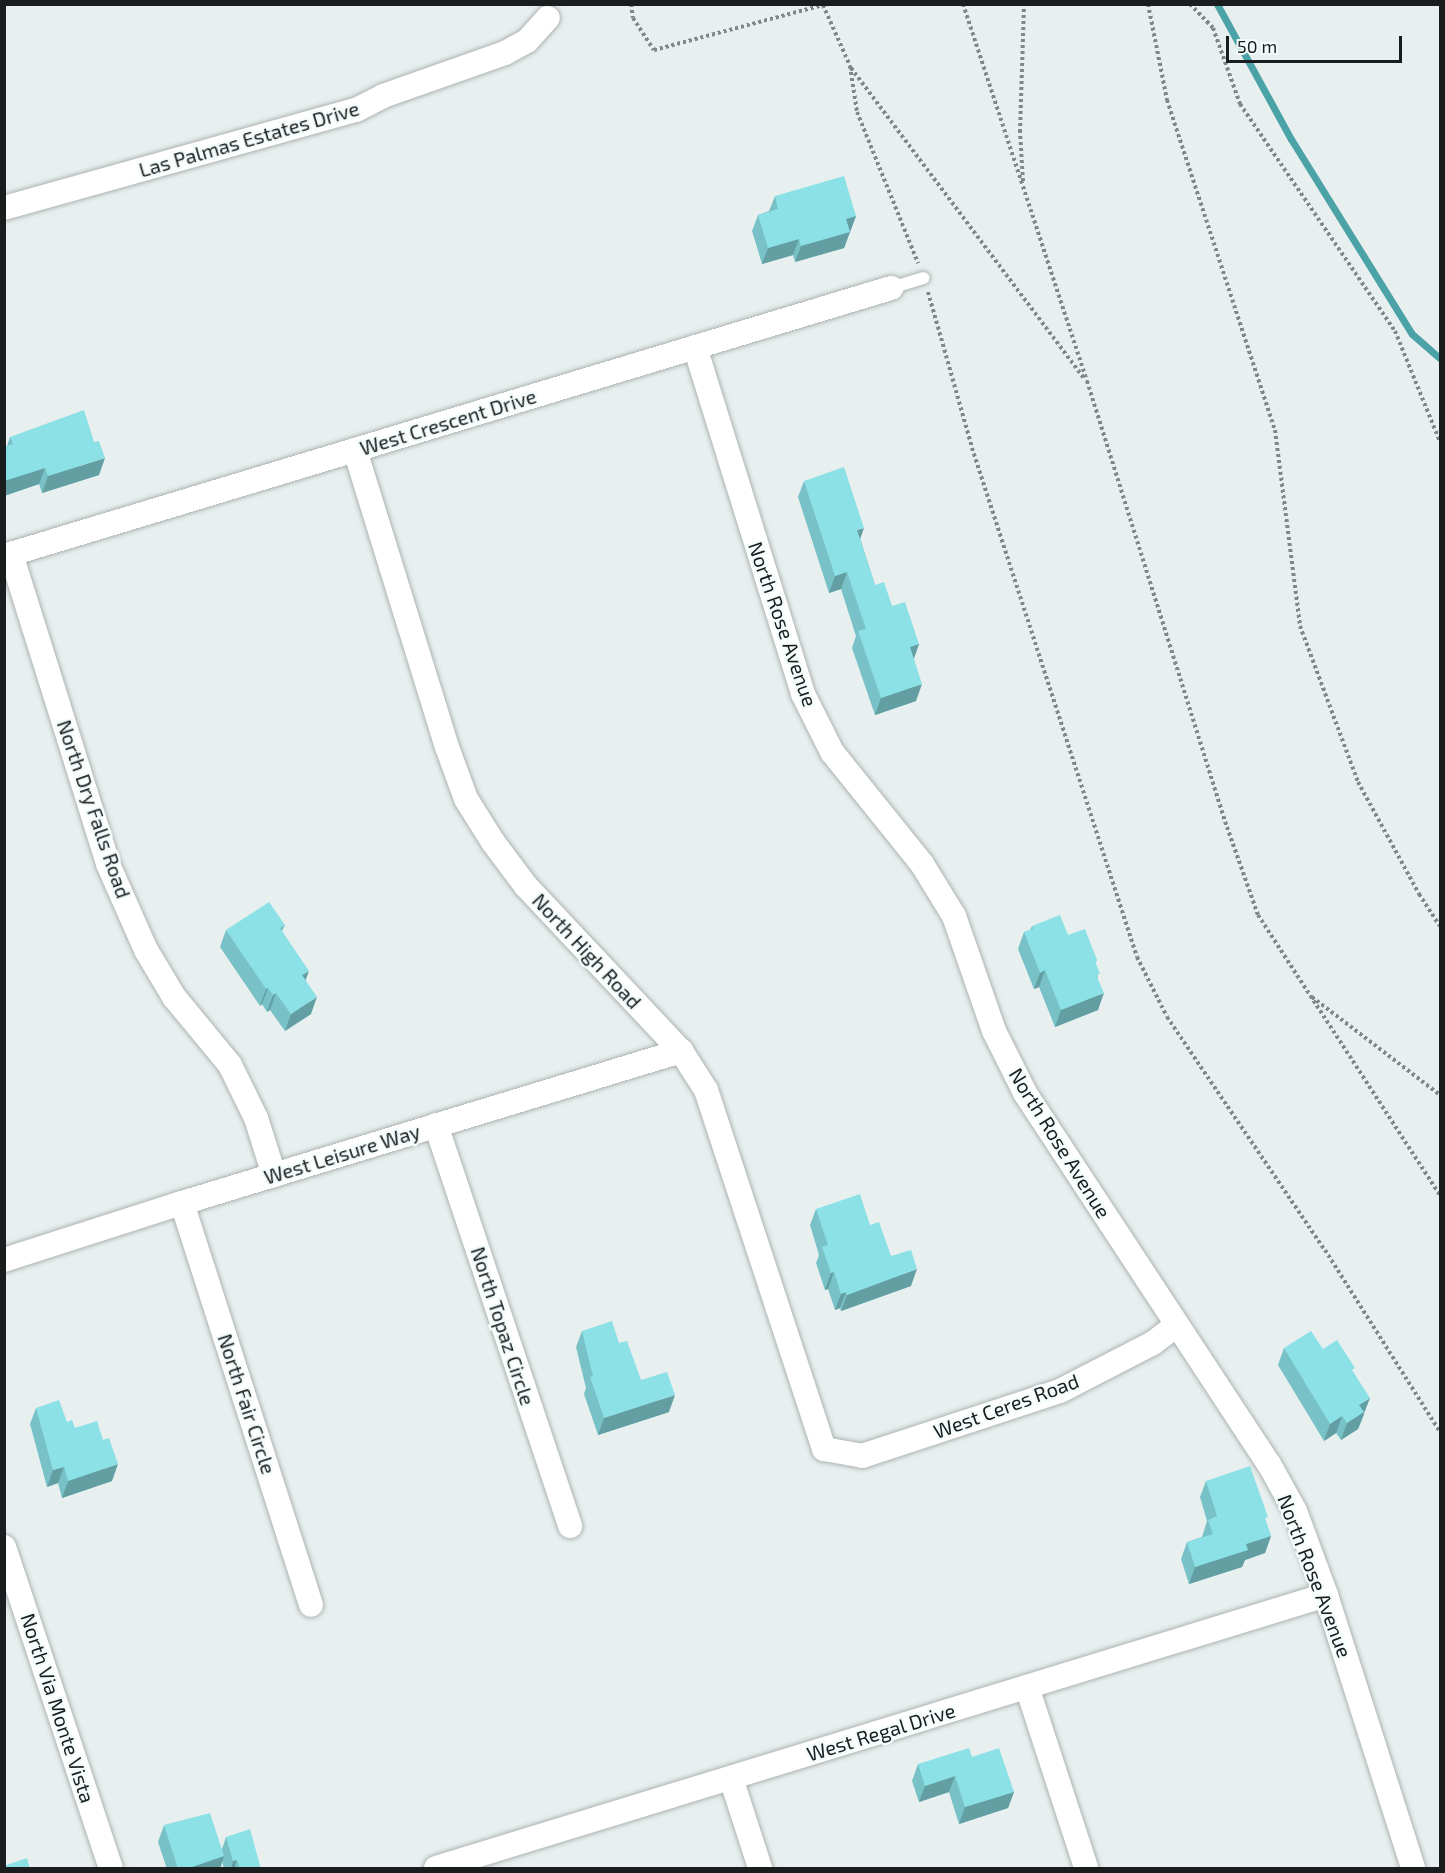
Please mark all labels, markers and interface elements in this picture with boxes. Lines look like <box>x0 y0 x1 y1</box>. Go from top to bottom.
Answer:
scale bar <box>1229 24 1404 62</box>
text: 50 m <box>1237 35 1277 57</box>
street label: Las Palmas Estates Drive <box>136 96 362 182</box>
street label: West Crescent Drive <box>357 384 539 460</box>
street label: North Rose Avenue <box>743 538 823 710</box>
street label: North Dry Falls Road <box>52 717 136 901</box>
street label: North High Road <box>527 888 647 1014</box>
street label: North Rose Avenue <box>1004 1063 1116 1223</box>
street label: West Leisure Way <box>261 1119 423 1189</box>
street label: North Topaz Circle <box>466 1243 540 1409</box>
street label: North Fair Circle <box>213 1331 281 1477</box>
street label: West Ceres Road <box>930 1369 1082 1443</box>
street label: North Rose Avenue <box>1273 1491 1357 1661</box>
street label: North Via Monte Vista <box>16 1610 100 1806</box>
street label: West Regal Drive <box>804 1698 958 1766</box>

